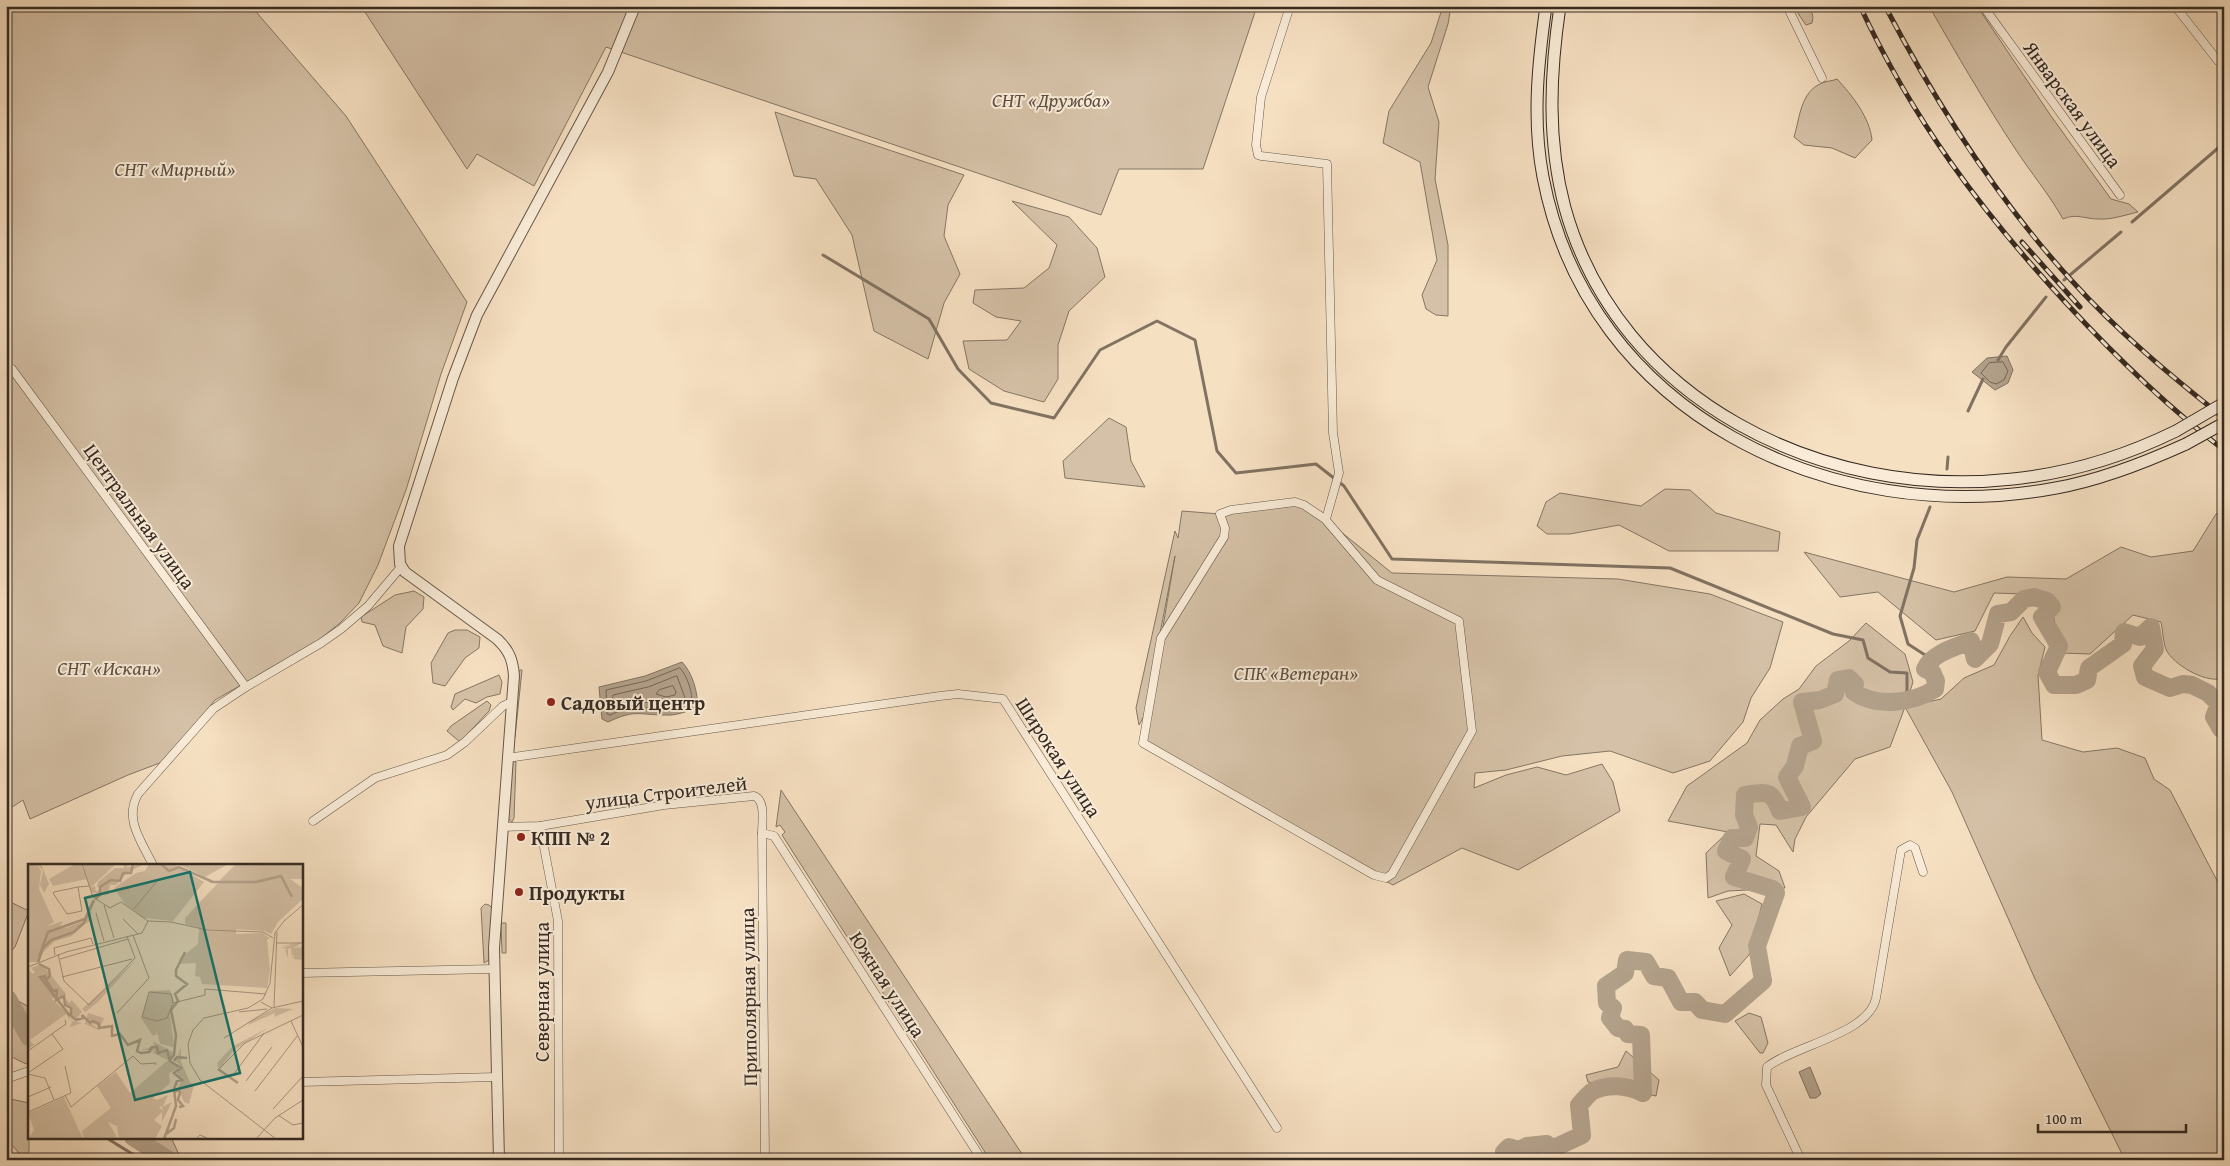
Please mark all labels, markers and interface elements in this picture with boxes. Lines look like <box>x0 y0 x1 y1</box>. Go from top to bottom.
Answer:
street label: Январская улица <box>2016 34 2129 174</box>
park label: СНТ «Дружба» <box>992 85 1110 114</box>
park label: СНТ «Мирный» <box>114 154 236 183</box>
street label: Центральная улица <box>77 437 203 595</box>
park label: СНТ «Искан» <box>57 653 161 682</box>
park label: СПК «Ветеран» <box>1234 658 1358 687</box>
place label: Садовый центр <box>561 688 705 717</box>
street label: Широкая улица <box>1009 691 1109 823</box>
marker: Садовый центр <box>545 696 557 708</box>
street label: улица Строителей <box>582 768 749 816</box>
place label: КПП № 2 <box>531 823 610 852</box>
marker: КПП № 2 <box>515 831 527 843</box>
inset map <box>28 864 302 1138</box>
place label: Продукты <box>529 878 625 907</box>
marker: Продукты <box>513 886 525 898</box>
street label: Приполярная улица <box>732 907 764 1087</box>
street label: Северная улица <box>527 922 556 1062</box>
street label: Южная улица <box>843 925 933 1043</box>
scale bar <box>2038 1101 2185 1133</box>
text: 100 m <box>2045 1108 2083 1129</box>

